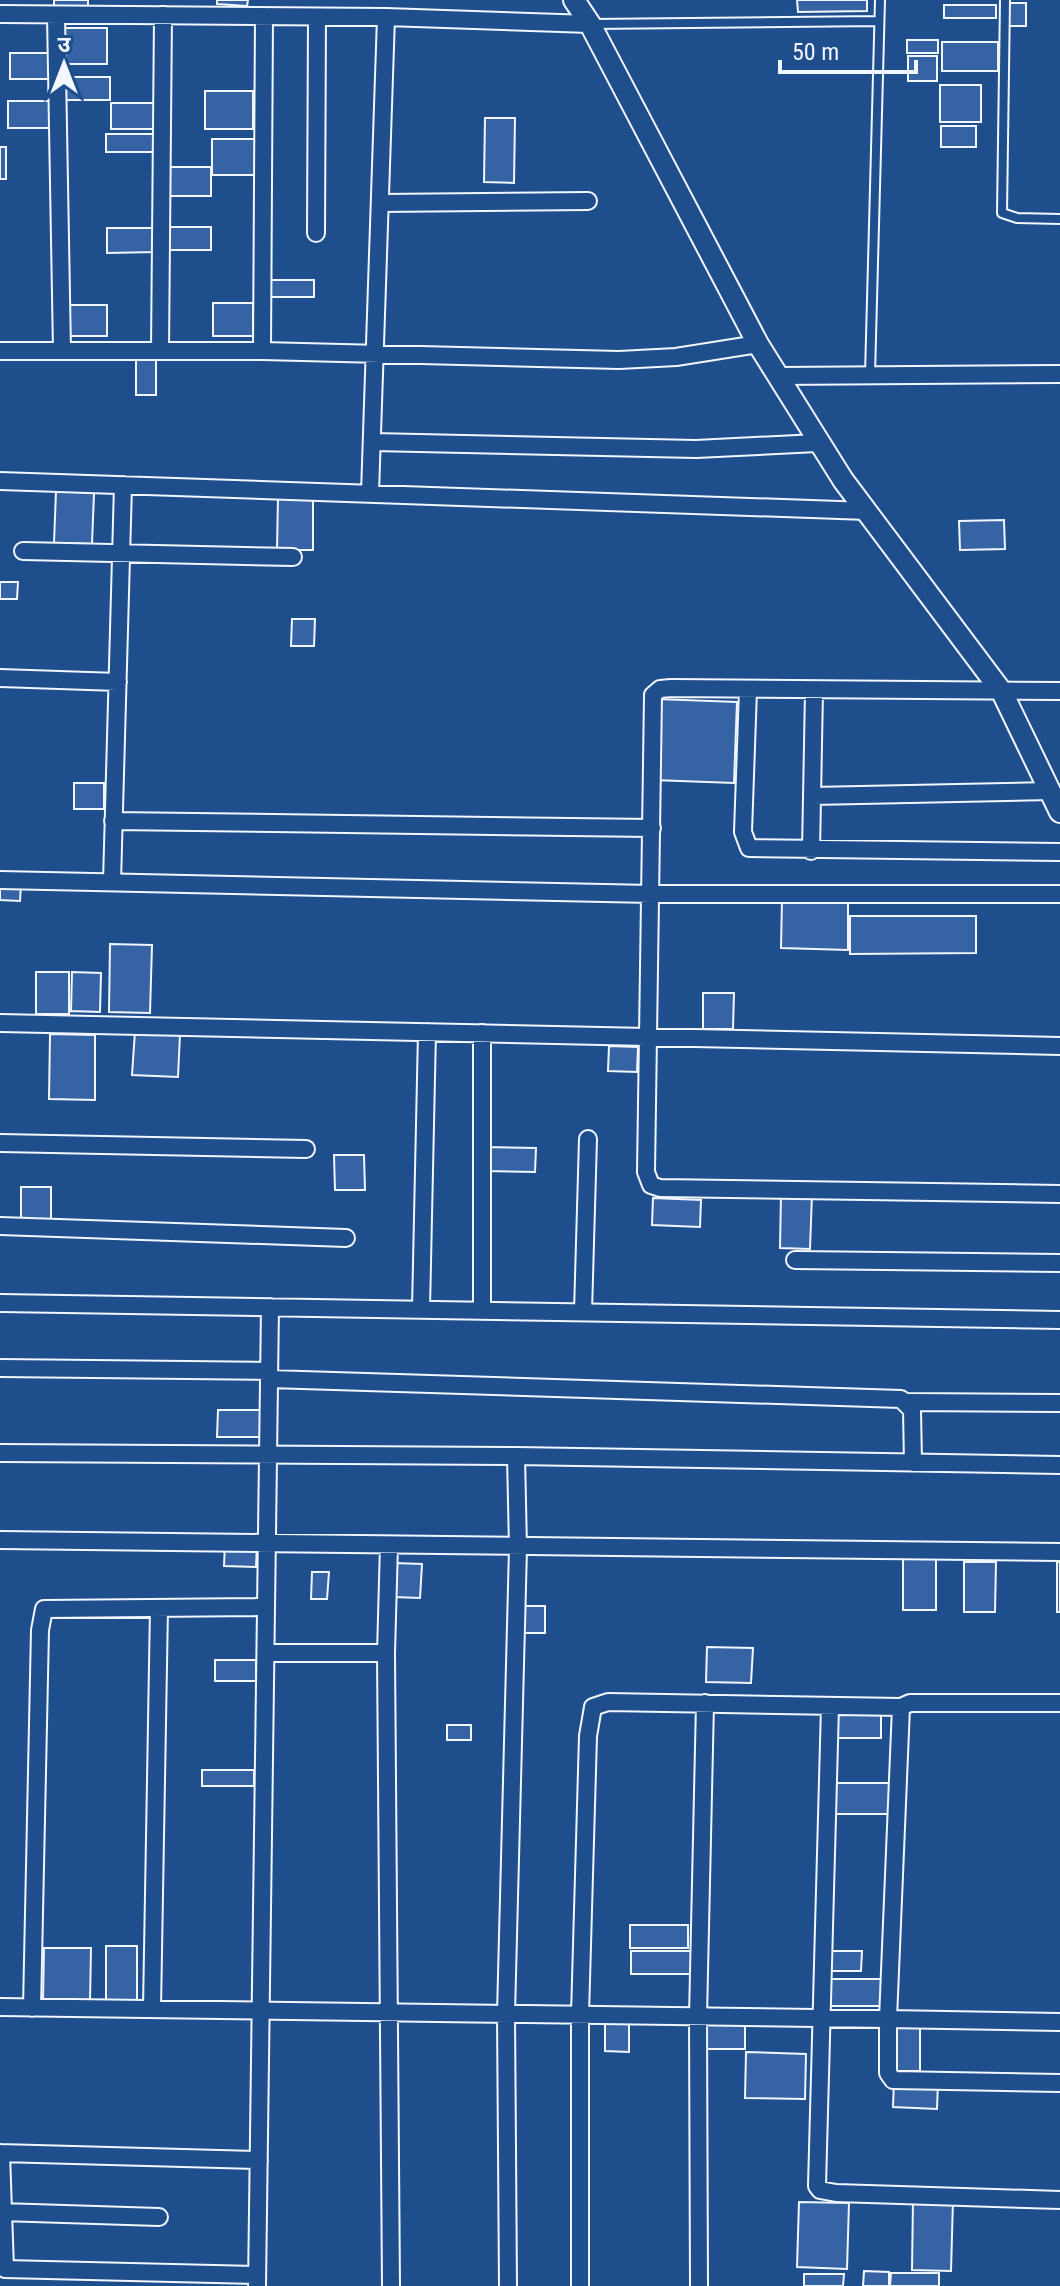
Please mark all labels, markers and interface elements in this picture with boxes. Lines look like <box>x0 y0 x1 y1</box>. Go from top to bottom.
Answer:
north arrow <box>24 24 104 104</box>
scale bar <box>780 24 916 74</box>
text: उ <box>58 32 72 57</box>
text: 50 m <box>792 38 839 66</box>

